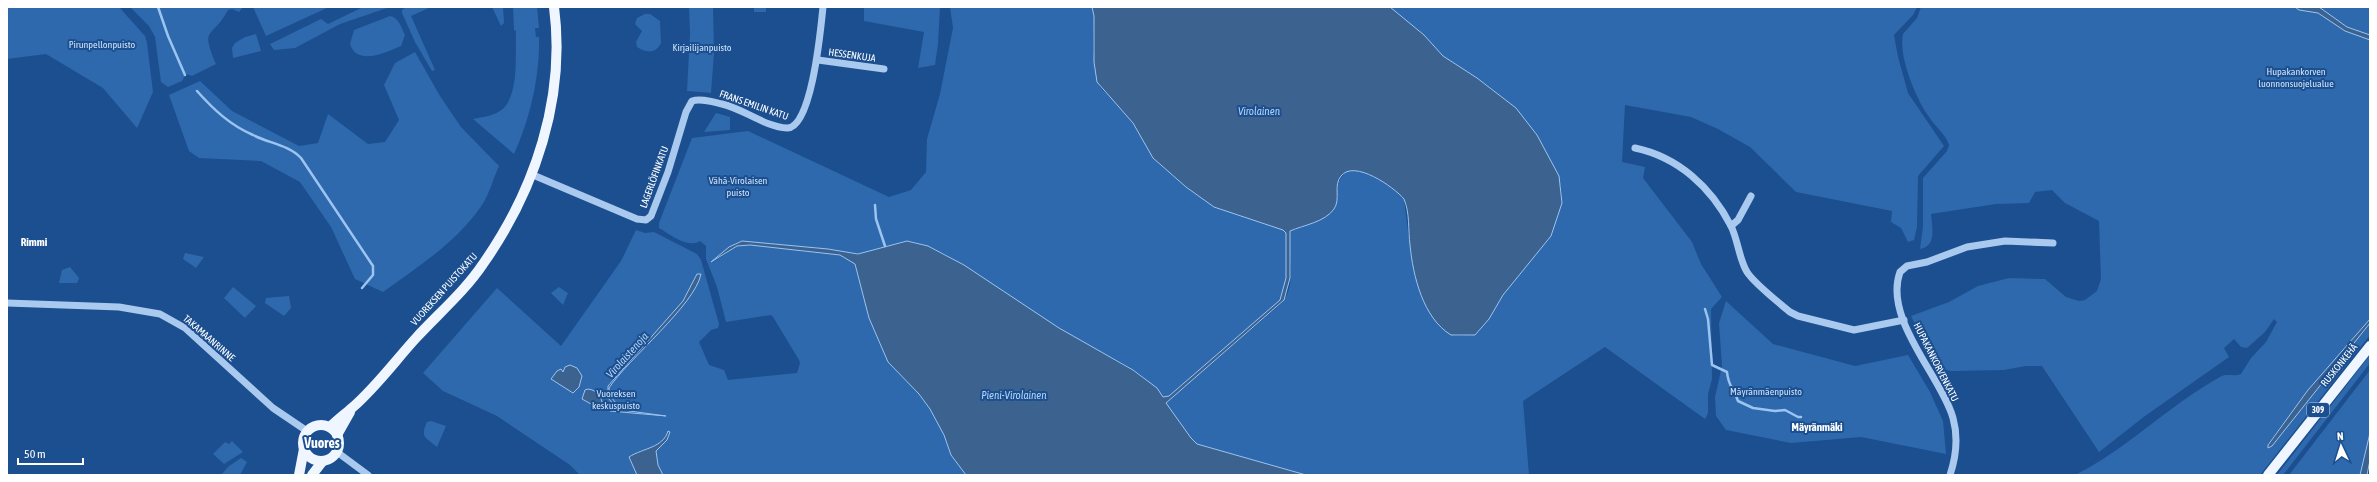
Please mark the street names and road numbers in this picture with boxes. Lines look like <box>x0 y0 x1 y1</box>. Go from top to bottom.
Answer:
street label: HESSENKUJA <box>828 46 876 64</box>
street label: FRANS EMILIN KATU <box>718 88 790 122</box>
street label: LAGERLÖFINKATU <box>638 144 670 209</box>
street label: VUOREKSEN PUISTOKATU <box>409 250 480 328</box>
street label: TAKAMAANRINNE <box>181 313 238 364</box>
street label: HUPAKANKORVENKATU <box>1911 321 1961 403</box>
street label: RUSKONKEHÄ <box>2319 342 2359 388</box>
road number: 309 <box>2307 403 2329 417</box>

